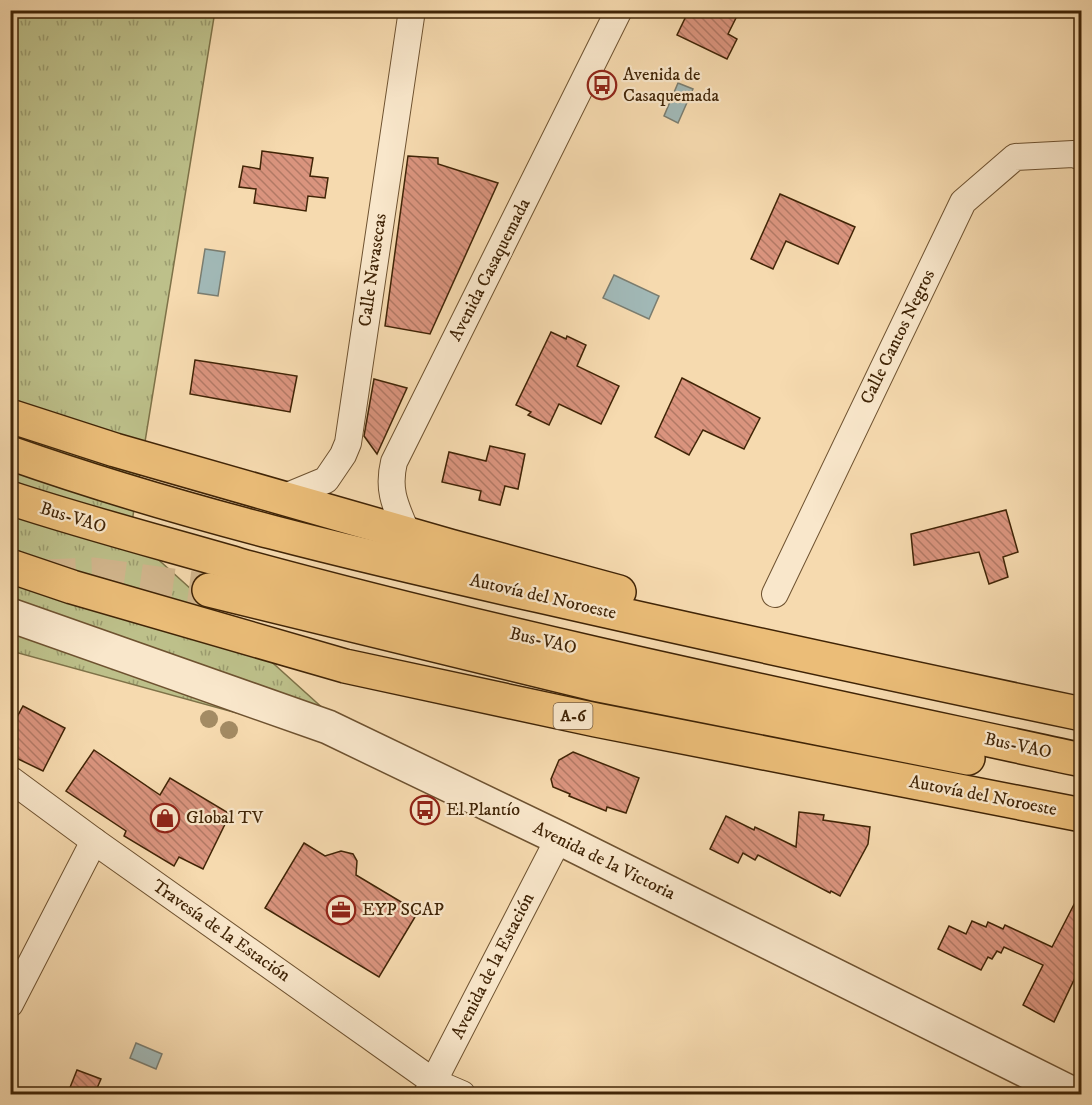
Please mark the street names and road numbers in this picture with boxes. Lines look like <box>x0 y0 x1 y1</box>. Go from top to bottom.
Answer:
street label: Avenida Casaquemada <box>445 195 536 345</box>
street label: Calle Navasecas <box>354 212 392 328</box>
street label: Calle Cantos Negros <box>856 266 940 408</box>
street label: Bus-VAO <box>37 498 109 538</box>
street label: Autovía del Noroeste <box>468 569 618 625</box>
street label: Bus-VAO <box>507 623 579 659</box>
road number: A-6 <box>554 703 592 729</box>
street label: Bus-VAO <box>982 728 1054 764</box>
street label: Autovía del Noroeste <box>907 771 1059 821</box>
street label: Avenida de la Victoria <box>529 817 679 905</box>
street label: Travesía de la Estación <box>148 875 295 987</box>
street label: Avenida de la Estación <box>447 889 540 1043</box>

